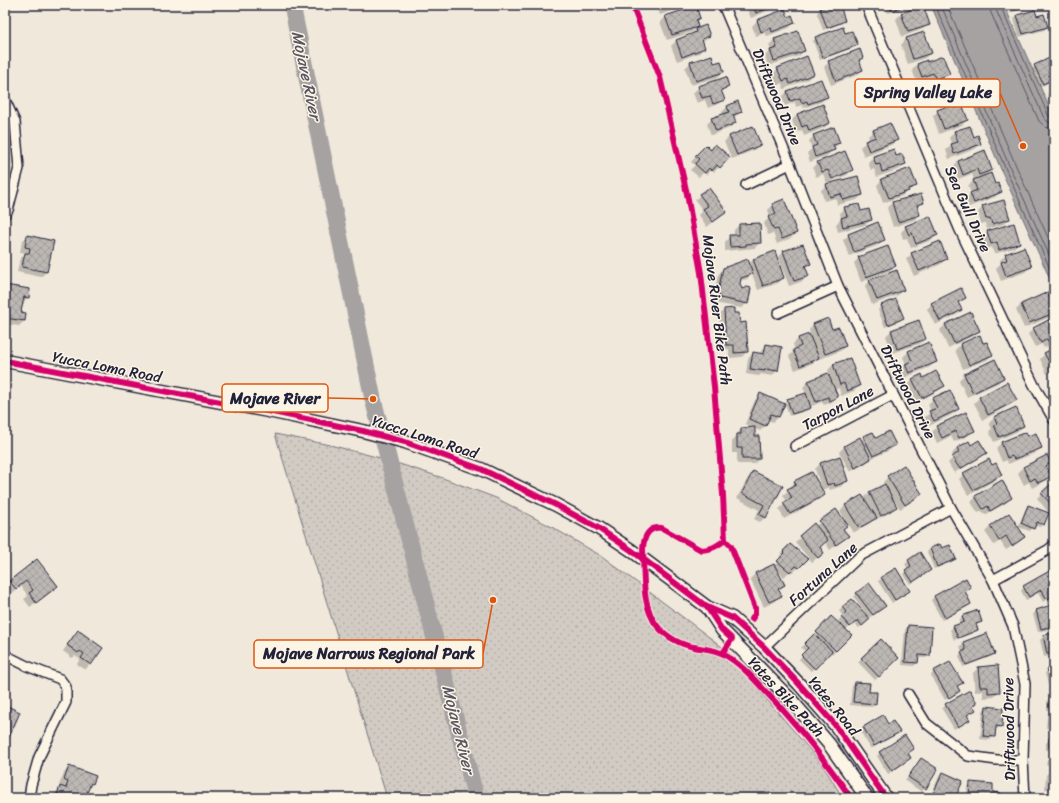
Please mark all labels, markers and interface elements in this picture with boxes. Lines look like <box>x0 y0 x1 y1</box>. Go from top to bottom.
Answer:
water label: Mojave River <box>283 28 331 126</box>
street label: Driftwood Drive <box>745 44 809 150</box>
text: Spring Valley Lake <box>863 78 993 107</box>
callout: Spring Valley Lake <box>855 79 1000 107</box>
street label: Sea Gull Drive <box>937 162 999 257</box>
street label: Mojave River Bike Path <box>695 233 739 387</box>
street label: Driftwood Drive <box>873 340 943 444</box>
street label: Yucca Loma Road <box>50 344 165 391</box>
street label: Tarpon Lane <box>797 378 879 438</box>
callout: Mojave River <box>222 384 328 412</box>
text: Mojave River <box>229 384 321 413</box>
street label: Yucca Loma Road <box>368 408 483 467</box>
street label: Fortuna Lane <box>782 535 864 613</box>
text: Mojave Narrows Regional Park <box>262 639 476 668</box>
callout: Mojave Narrows Regional Park <box>254 640 483 668</box>
street label: Yates Bike Path <box>741 650 831 744</box>
street label: Yates Road <box>801 670 867 743</box>
street label: Driftwood Drive <box>995 677 1023 781</box>
water label: Mojave River <box>434 682 484 780</box>

